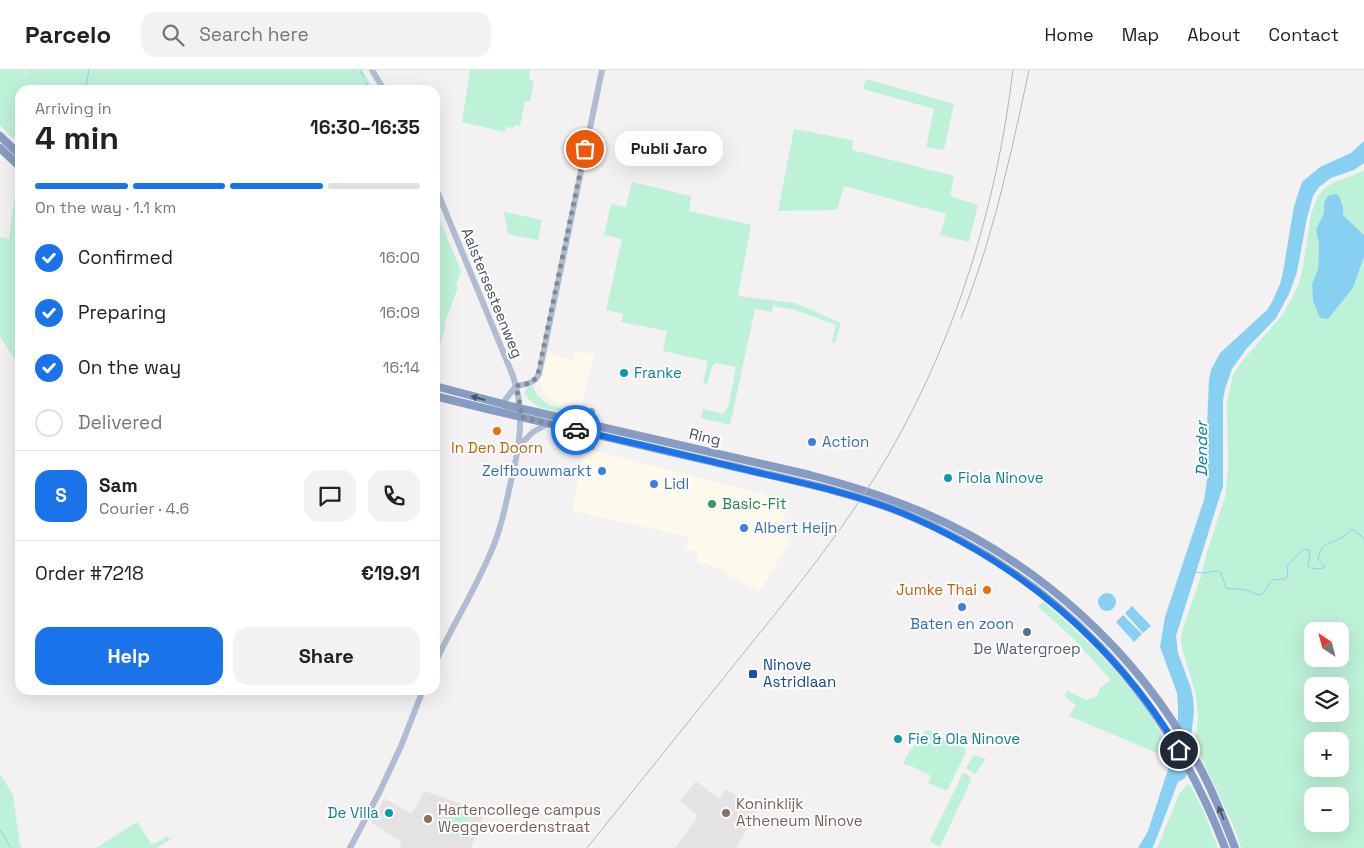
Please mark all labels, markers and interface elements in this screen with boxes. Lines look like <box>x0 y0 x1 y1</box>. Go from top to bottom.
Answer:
search box <box>141 12 491 57</box>
text: Parcelo <box>25 19 111 50</box>
icon: search <box>159 21 187 49</box>
text: Search here <box>199 22 309 47</box>
text: Home <box>1045 23 1094 46</box>
text: Map <box>1122 23 1159 46</box>
text: About <box>1187 23 1241 46</box>
text: Contact <box>1269 23 1339 46</box>
text: Arriving in <box>35 98 112 119</box>
text: 16:30–16:35 <box>310 115 420 140</box>
text: 4 min <box>35 118 119 158</box>
pin <box>564 128 606 170</box>
callout: Publi Jaro <box>615 132 722 166</box>
icon: bag <box>571 135 599 163</box>
text: Publi Jaro <box>631 138 707 159</box>
text: On the way · 1.1 km <box>35 197 176 218</box>
street label: Aalstersesteenweg <box>458 225 527 361</box>
icon: check <box>35 244 63 272</box>
text: Confirmed <box>78 245 173 270</box>
text: 16:00 <box>379 247 420 268</box>
icon: check <box>35 299 63 327</box>
text: Preparing <box>78 300 166 325</box>
text: 16:09 <box>379 302 420 323</box>
icon: check <box>35 354 63 382</box>
text: On the way <box>78 355 181 380</box>
text: 16:14 <box>383 357 420 378</box>
place label: Franke <box>634 363 682 382</box>
marker: Franke <box>618 367 630 379</box>
one-way arrow <box>470 393 485 401</box>
courier <box>551 405 601 455</box>
text: Delivered <box>78 410 163 435</box>
icon: car <box>562 416 590 444</box>
water label: Dender <box>1191 419 1212 477</box>
street label: Ring <box>687 424 723 449</box>
marker: In Den Doorn <box>491 425 503 437</box>
place label: Action <box>822 432 869 451</box>
marker: Action <box>806 436 818 448</box>
place label: In Den Doorn <box>451 438 543 457</box>
place label: Zelfbouwmarkt <box>482 461 592 480</box>
marker: Zelfbouwmarkt <box>596 465 608 477</box>
place label: Fiola Ninove <box>958 468 1044 487</box>
button: chat <box>304 470 356 522</box>
button: phone <box>368 470 420 522</box>
marker: Fiola Ninove <box>942 472 954 484</box>
text: Sam <box>99 473 138 498</box>
place label: Lidl <box>664 474 689 493</box>
marker: Lidl <box>648 478 660 490</box>
text: S <box>55 483 67 508</box>
place label: Basic-Fit <box>722 494 787 513</box>
text: Courier · 4.6 <box>99 498 189 519</box>
marker: Basic-Fit <box>706 498 718 510</box>
place label: Albert Heijn <box>754 518 837 537</box>
marker: Albert Heijn <box>738 522 750 534</box>
text: Order #7218 <box>35 561 144 586</box>
text: €19.91 <box>361 561 420 586</box>
place label: Jumke Thai <box>896 580 977 599</box>
marker: Jumke Thai <box>981 584 993 596</box>
marker: Baten en zoon <box>956 601 968 613</box>
place label: Baten en zoon <box>910 614 1014 633</box>
north arrow <box>1304 622 1349 668</box>
map controls <box>1304 622 1349 832</box>
marker: De Watergroep <box>1021 626 1033 638</box>
button: Help <box>35 627 223 685</box>
button: Share <box>233 627 420 685</box>
place label: De Watergroep <box>973 639 1081 658</box>
place label: Ninove Astridlaan <box>763 655 836 691</box>
marker: Ninove Astridlaan <box>747 668 759 680</box>
button: layers <box>1304 677 1349 722</box>
place label: Fie & Ola Ninove <box>908 729 1020 748</box>
pin <box>1158 729 1200 771</box>
button: + <box>1304 732 1349 777</box>
marker: Fie & Ola Ninove <box>892 733 904 745</box>
icon: home <box>1165 736 1193 764</box>
button: − <box>1304 787 1349 832</box>
place label: Koninklijk Atheneum Ninove <box>736 794 863 830</box>
place label: Hartencollege campus Weggevoerdenstraat <box>438 800 601 836</box>
place label: De Villa <box>328 803 379 822</box>
one-way arrow <box>1216 806 1224 820</box>
marker: De Villa <box>383 807 395 819</box>
marker: Koninklijk Atheneum Ninove <box>720 807 732 819</box>
marker: Hartencollege campus Weggevoerdenstraat <box>422 813 434 825</box>

